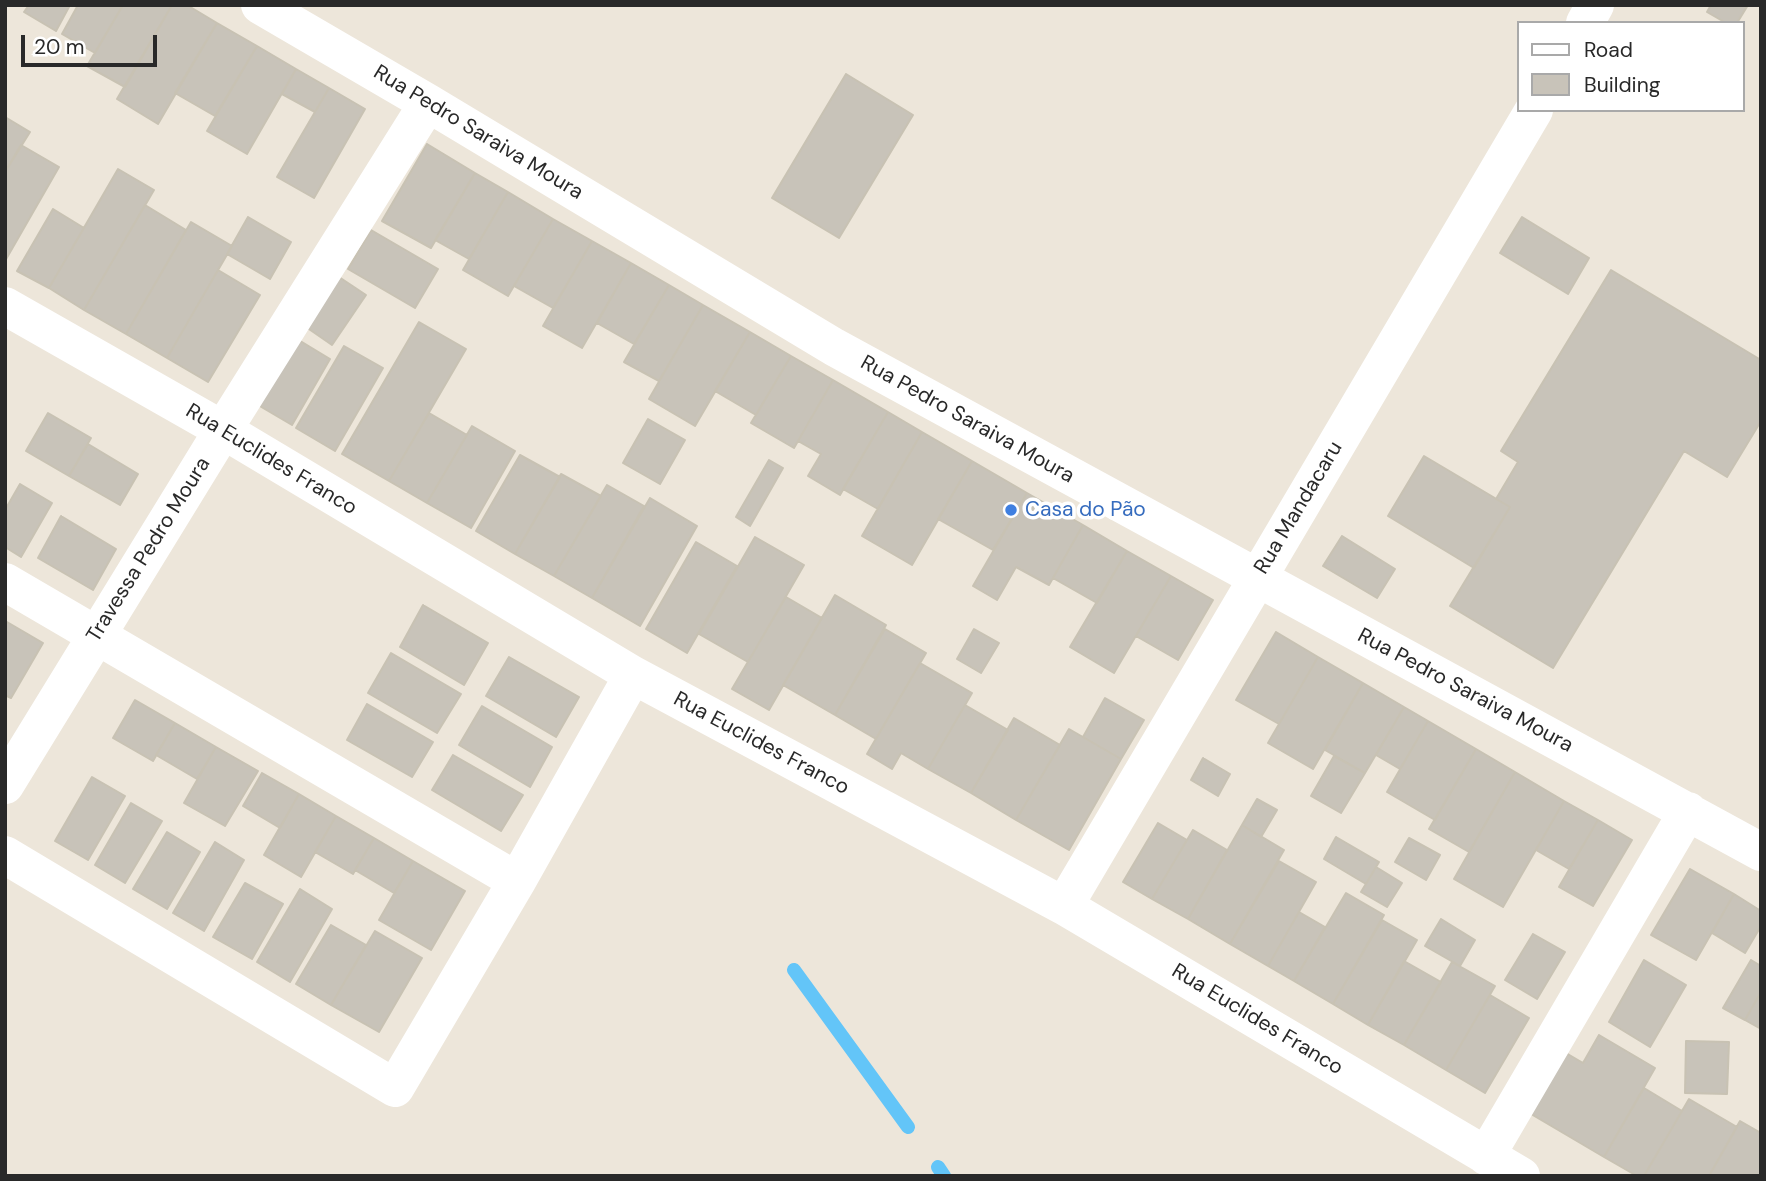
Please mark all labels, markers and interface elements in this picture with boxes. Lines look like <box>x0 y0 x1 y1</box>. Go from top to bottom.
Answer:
scale bar <box>24 21 161 65</box>
legend <box>1518 21 1745 112</box>
text: 20 m <box>34 33 85 61</box>
text: Road <box>1584 36 1633 64</box>
street label: Rua Pedro Saraiva Moura <box>369 60 587 206</box>
text: Building <box>1584 71 1660 99</box>
street label: Rua Pedro Saraiva Moura <box>856 351 1078 489</box>
street label: Rua Euclides Franco <box>181 399 361 521</box>
street label: Rua Mandacaru <box>1249 437 1349 579</box>
street label: Travessa Pedro Moura <box>82 453 216 647</box>
place label: Casa do Pão <box>1025 497 1146 523</box>
marker: Casa do Pão <box>1003 502 1019 518</box>
street label: Rua Pedro Saraiva Moura <box>1353 623 1577 759</box>
street label: Rua Euclides Franco <box>669 687 853 801</box>
street label: Rua Euclides Franco <box>1167 959 1347 1081</box>

